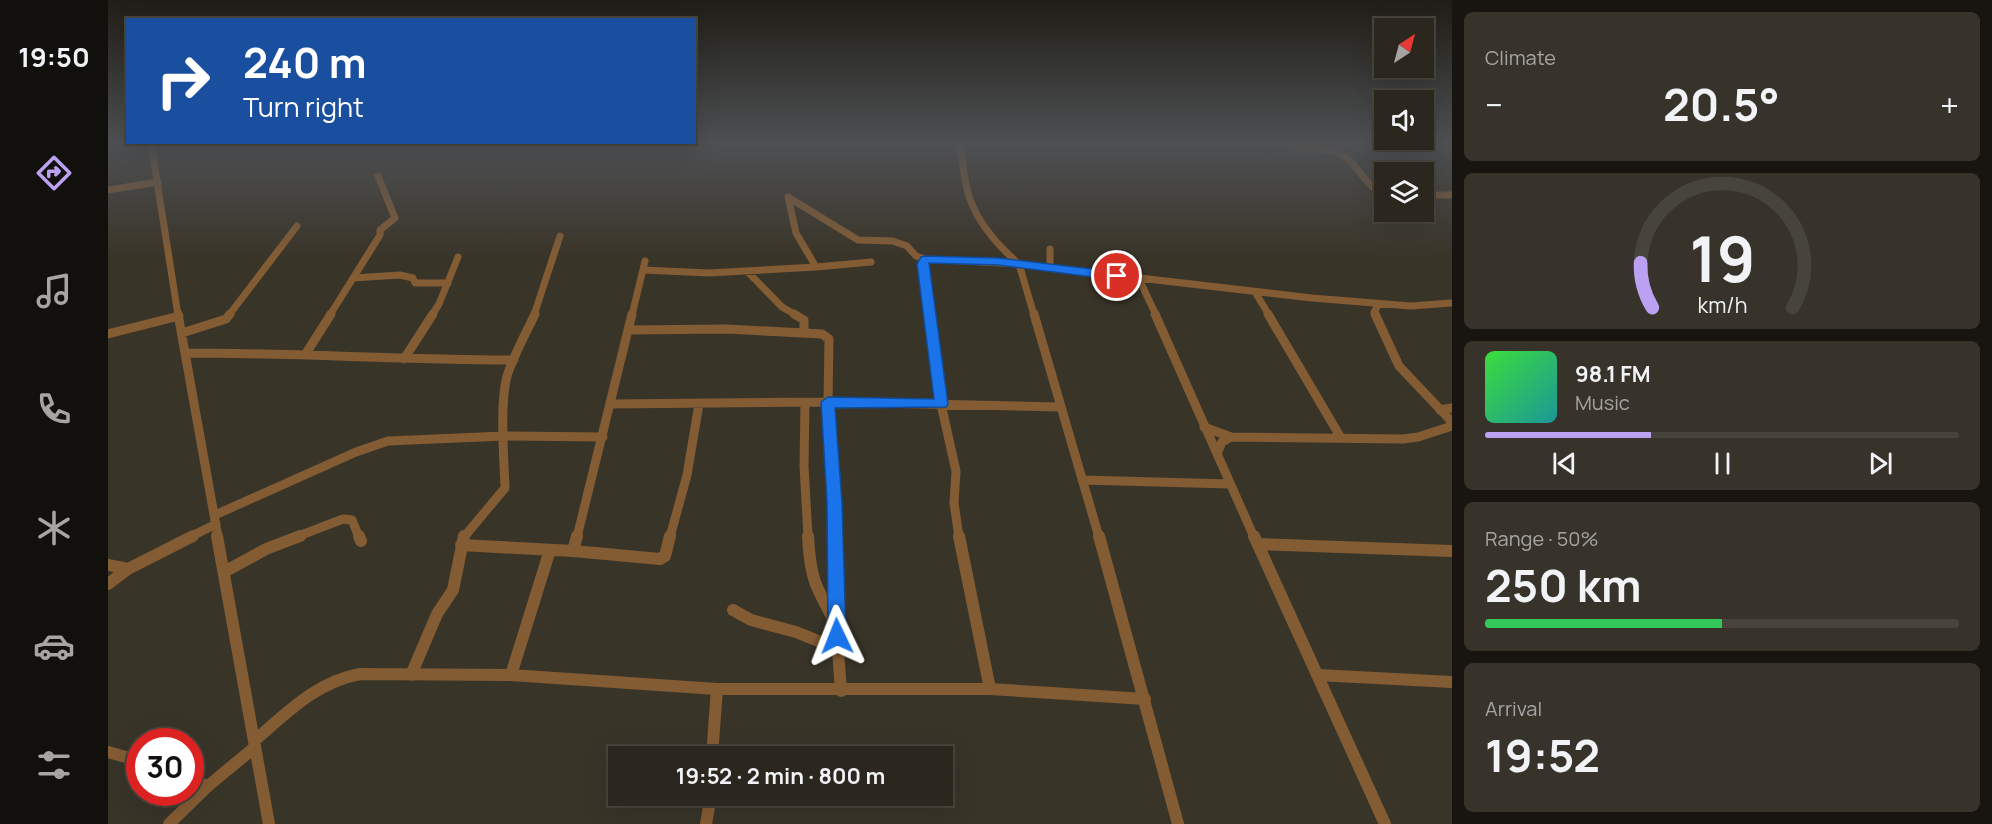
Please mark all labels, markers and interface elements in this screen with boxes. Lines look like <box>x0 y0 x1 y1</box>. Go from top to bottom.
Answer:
north arrow <box>1374 18 1434 78</box>
map controls <box>1374 18 1434 222</box>
text: 240 m <box>243 33 367 91</box>
text: 19:50 <box>18 38 90 75</box>
icon: right <box>144 42 222 120</box>
text: Climate <box>1485 44 1556 71</box>
text: 20.5° <box>1663 73 1780 135</box>
text: − <box>1485 82 1503 127</box>
text: + <box>1940 82 1959 127</box>
text: Turn right <box>243 88 364 125</box>
button: sound <box>1374 90 1434 150</box>
icon: directions <box>33 152 75 194</box>
button: layers <box>1374 162 1434 222</box>
text: 19 <box>1689 215 1755 301</box>
pin <box>1091 250 1142 301</box>
icon: arrive <box>1100 259 1133 292</box>
icon: music <box>33 270 75 312</box>
text: km/h <box>1697 290 1747 319</box>
text: 98.1 FM <box>1575 359 1651 389</box>
icon: phone <box>33 388 75 430</box>
text: Music <box>1575 389 1630 416</box>
icon: previous <box>1548 447 1581 480</box>
icon: pause <box>1706 447 1739 480</box>
icon: next <box>1864 447 1897 480</box>
icon: climate <box>33 507 75 549</box>
text: Range · 50% <box>1485 525 1598 552</box>
text: 250 km <box>1485 554 1641 616</box>
position arrow <box>805 604 869 668</box>
icon: car <box>33 625 75 667</box>
text: Arrival <box>1485 695 1542 722</box>
text: 19:52 <box>1485 724 1600 786</box>
speed limit sign: 30 <box>126 728 204 806</box>
icon: filters <box>33 744 75 786</box>
text: 19:52 · 2 min · 800 m <box>676 761 885 791</box>

